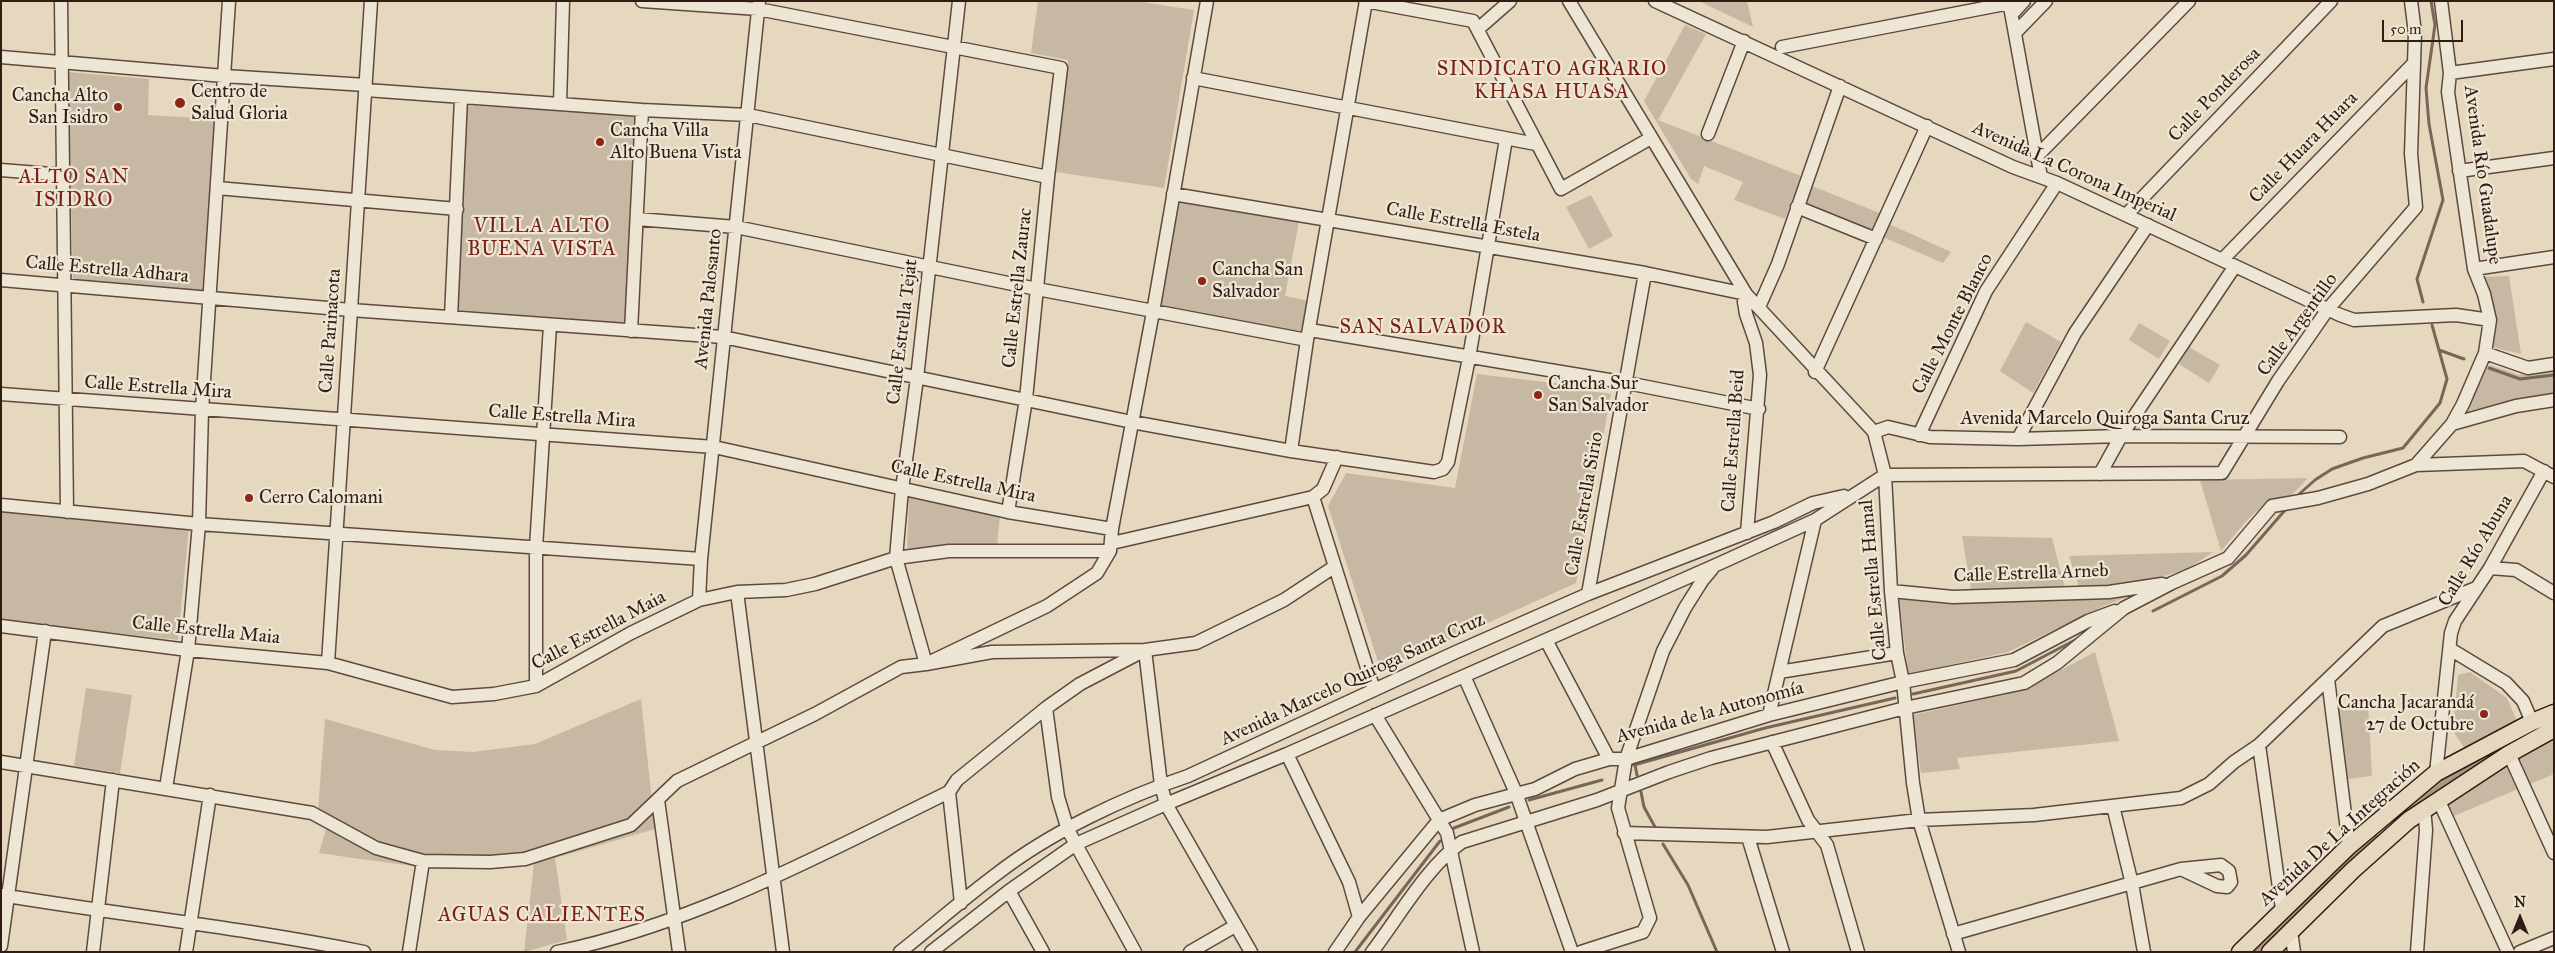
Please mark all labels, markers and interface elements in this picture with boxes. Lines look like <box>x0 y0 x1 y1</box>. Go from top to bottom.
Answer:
scale bar <box>2385 10 2466 42</box>
text: 50 m <box>2390 20 2422 38</box>
street label: Calle Ponderosa <box>2164 43 2266 147</box>
district label: SINDICATO AGRARIO KHASA HUASA <box>1435 58 1669 105</box>
place label: Centro de Salud Gloria <box>191 81 288 125</box>
street label: Avenida Río Guadalupe <box>2458 84 2506 266</box>
place label: Cancha Alto San Isidro <box>12 85 108 129</box>
street label: Calle Huara Huara <box>2245 87 2363 209</box>
marker: Centro de Salud Gloria <box>173 96 187 110</box>
marker: Cancha Alto San Isidro <box>112 101 124 113</box>
street label: Avenida La Corona Imperial <box>1968 117 2180 227</box>
place label: Cancha Villa Alto Buena Vista <box>610 120 741 164</box>
marker: Cancha Villa Alto Buena Vista <box>594 136 606 148</box>
district label: ALTO SAN ISIDRO <box>18 166 130 213</box>
street label: Calle Estrella Estela <box>1384 198 1542 248</box>
street label: Calle Estrella Zaurac <box>998 207 1038 369</box>
district label: VILLA ALTO BUENA VISTA <box>466 215 618 262</box>
street label: Avenida Palosanto <box>690 228 728 370</box>
street label: Calle Monte Blanco <box>1908 250 1998 398</box>
street label: Calle Estrella Adhara <box>24 252 190 288</box>
street label: Calle Estrella Tejat <box>883 258 923 406</box>
place label: Cancha San Salvador <box>1212 259 1303 303</box>
street label: Calle Parinacota <box>315 268 347 394</box>
street label: Calle Argentillo <box>2253 269 2343 381</box>
marker: Cancha San Salvador <box>1196 275 1208 287</box>
district label: SAN SALVADOR <box>1338 316 1508 340</box>
street label: Calle Estrella Beid <box>1718 369 1750 513</box>
street label: Calle Estrella Mira <box>84 371 232 405</box>
place label: Cancha Sur San Salvador <box>1548 373 1649 417</box>
marker: Cancha Sur San Salvador <box>1532 389 1544 401</box>
street label: Calle Estrella Mira <box>488 400 636 434</box>
street label: Avenida Marcelo Quiroga Santa Cruz <box>1961 408 2249 430</box>
street label: Calle Estrella Sirio <box>1561 430 1609 578</box>
street label: Calle Estrella Mira <box>888 455 1038 509</box>
place label: Cerro Calomani <box>259 487 383 509</box>
street label: Calle Río Abuna <box>2434 491 2518 611</box>
marker: Cerro Calomani <box>243 492 255 504</box>
street label: Calle Estrella Hamal <box>1856 499 1892 661</box>
street label: Calle Estrella Arneb <box>1953 560 2109 588</box>
street label: Calle Estrella Maia <box>528 586 670 676</box>
street label: Avenida Marcelo Quiroga Santa Cruz <box>1217 609 1489 751</box>
street label: Calle Estrella Maia <box>131 612 281 650</box>
street label: Avenida de la Autonomía <box>1614 677 1806 749</box>
place label: Cancha Jacarandá 27 de Octubre <box>2338 692 2474 736</box>
marker: Cancha Jacarandá 27 de Octubre <box>2478 708 2490 720</box>
street label: Avenida De La Integración <box>2255 755 2425 911</box>
north arrow <box>2495 893 2545 943</box>
text: N <box>2514 894 2526 911</box>
district label: AGUAS CALIENTES <box>436 904 648 928</box>

